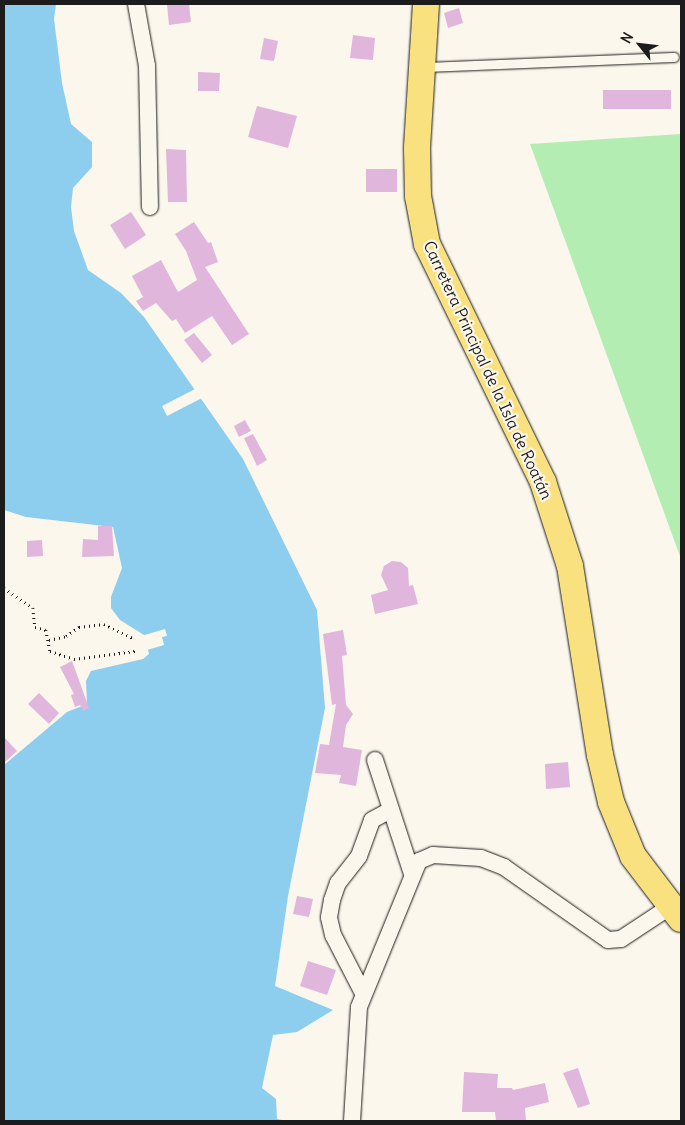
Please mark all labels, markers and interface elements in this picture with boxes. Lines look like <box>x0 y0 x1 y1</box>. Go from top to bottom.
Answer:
north arrow <box>615 20 665 70</box>
text: N <box>617 29 637 46</box>
street label: Carretera Principal de la Isla de Roatán <box>419 238 557 502</box>

